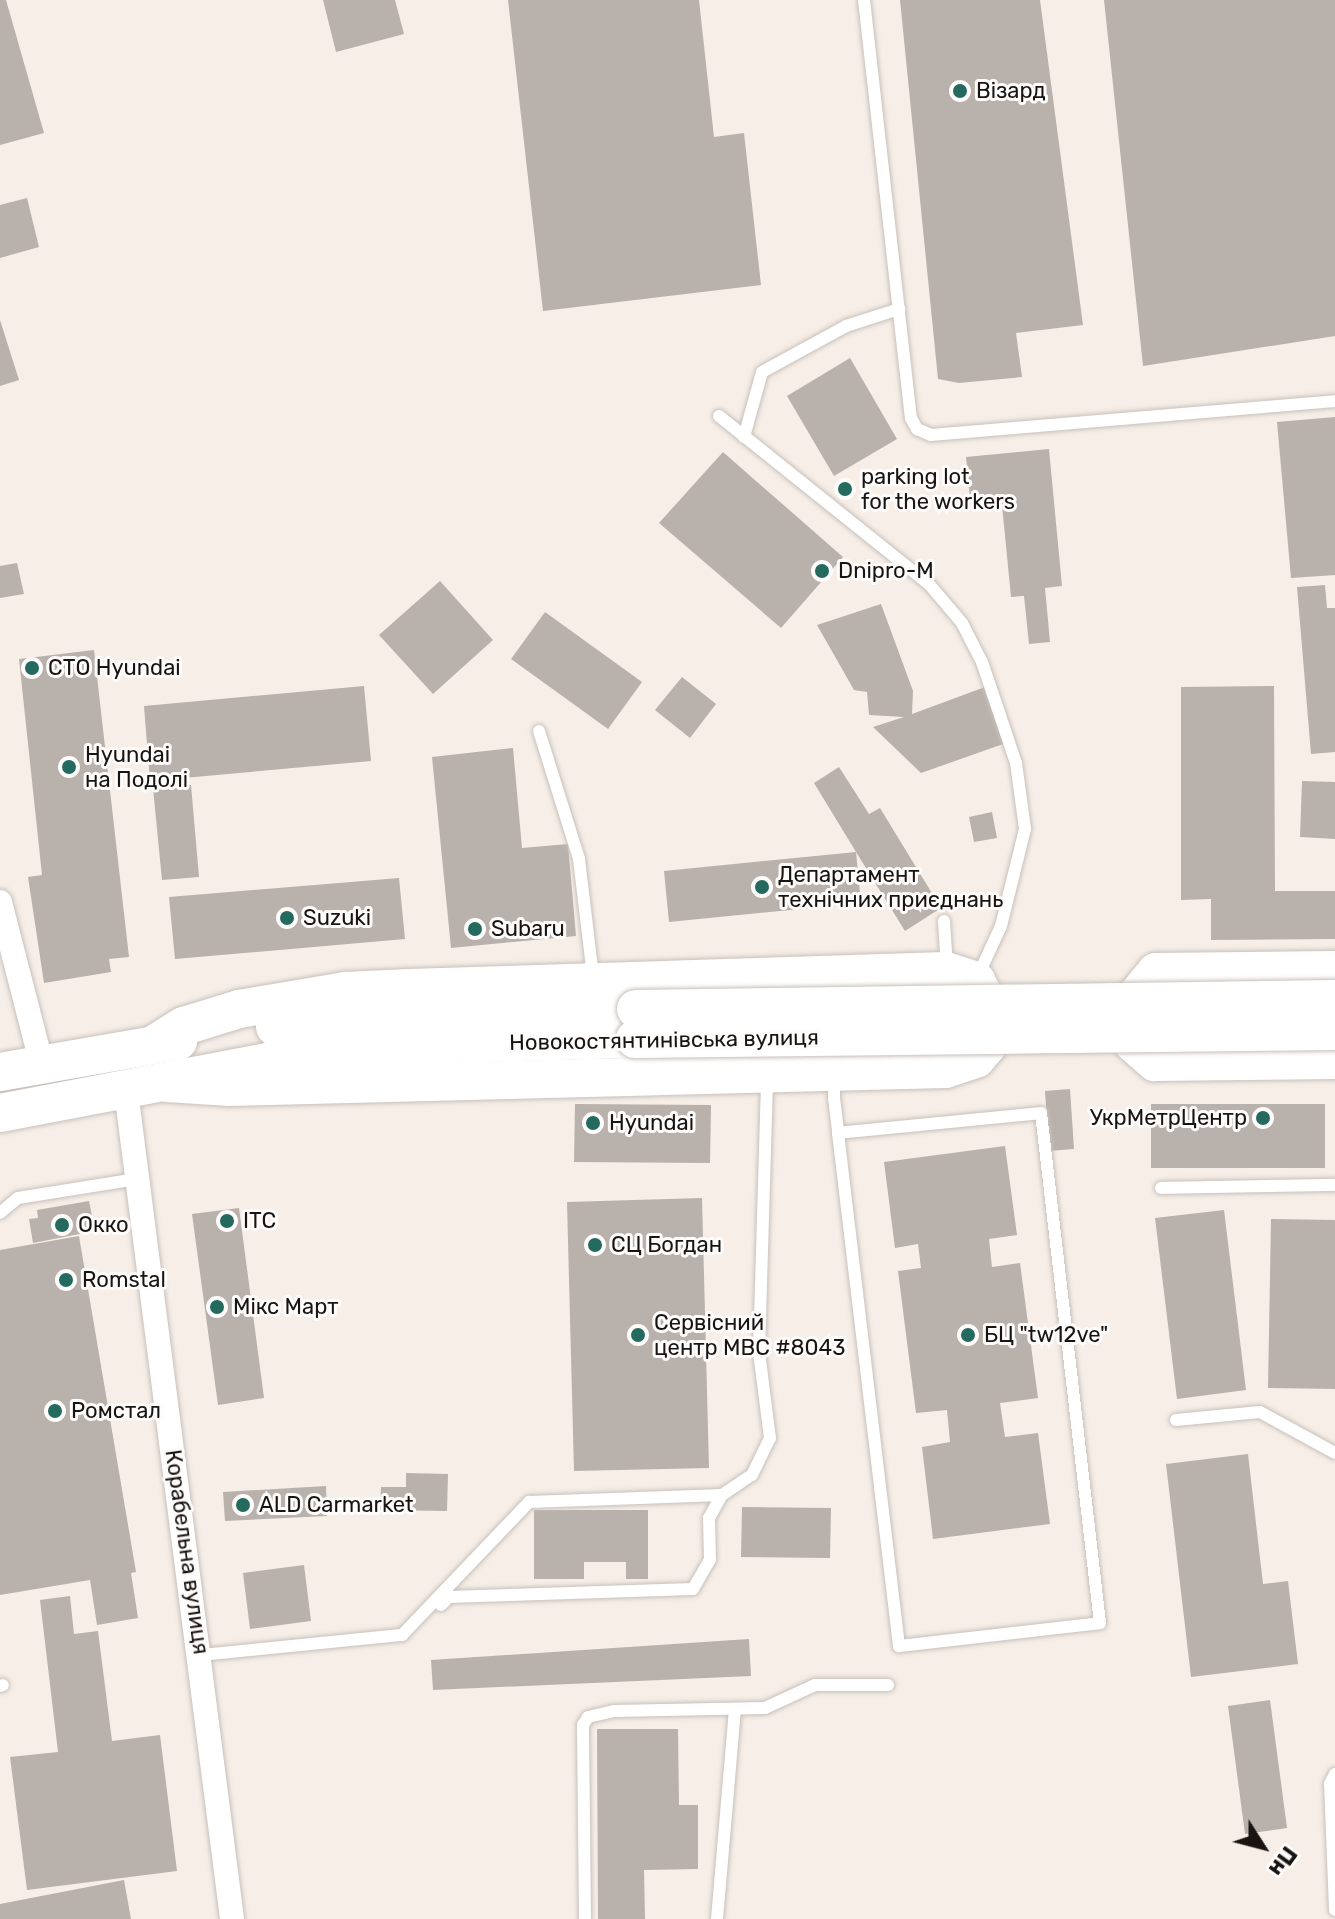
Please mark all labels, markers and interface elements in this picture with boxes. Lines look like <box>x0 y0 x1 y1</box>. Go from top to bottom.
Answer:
place label: Візард <box>976 78 1046 104</box>
marker: Візард <box>951 82 969 100</box>
place label: parking lot for the workers <box>861 463 1016 514</box>
marker: parking lot for the workers <box>836 480 854 498</box>
place label: Dnipro-M <box>838 558 934 584</box>
marker: Dnipro-M <box>813 562 831 580</box>
place label: СТО Hyundai <box>48 655 181 681</box>
marker: СТО Hyundai <box>23 659 41 677</box>
place label: Hyundai на Подолі <box>85 741 188 792</box>
marker: Hyundai на Подолі <box>60 758 78 776</box>
place label: Департамент технічних приєднань <box>778 861 1003 912</box>
marker: Департамент технічних приєднань <box>753 878 771 896</box>
place label: Suzuki <box>303 905 371 931</box>
marker: Suzuki <box>278 909 296 927</box>
place label: Subaru <box>491 916 565 942</box>
marker: Subaru <box>466 920 484 938</box>
street label: Новокостянтинівська вулиця <box>509 1024 819 1056</box>
place label: УкрМетрЦентр <box>1090 1105 1247 1131</box>
marker: УкрМетрЦентр <box>1254 1109 1272 1127</box>
place label: Hyundai <box>609 1110 694 1136</box>
marker: Hyundai <box>584 1114 602 1132</box>
place label: ITC <box>243 1208 276 1234</box>
place label: Окко <box>78 1212 129 1238</box>
marker: ITC <box>218 1212 236 1230</box>
marker: Окко <box>53 1216 71 1234</box>
place label: СЦ Богдан <box>611 1232 722 1258</box>
marker: СЦ Богдан <box>586 1236 604 1254</box>
place label: Romstal <box>82 1267 166 1293</box>
marker: Romstal <box>57 1271 75 1289</box>
place label: Мікс Март <box>233 1294 339 1320</box>
marker: Мікс Март <box>208 1298 226 1316</box>
place label: Сервісний центр МВС #8043 <box>654 1309 845 1360</box>
place label: БЦ "tw12ve" <box>984 1322 1108 1348</box>
marker: Сервісний центр МВС #8043 <box>629 1326 647 1344</box>
marker: БЦ "tw12ve" <box>959 1326 977 1344</box>
place label: Ромстал <box>71 1398 161 1424</box>
marker: Ромстал <box>46 1402 64 1420</box>
street label: Корабельна вулиця <box>160 1448 214 1656</box>
place label: ALD Carmarket <box>259 1492 414 1518</box>
marker: ALD Carmarket <box>234 1496 252 1514</box>
north arrow <box>1223 1807 1303 1887</box>
text: Пн <box>1263 1841 1303 1882</box>

